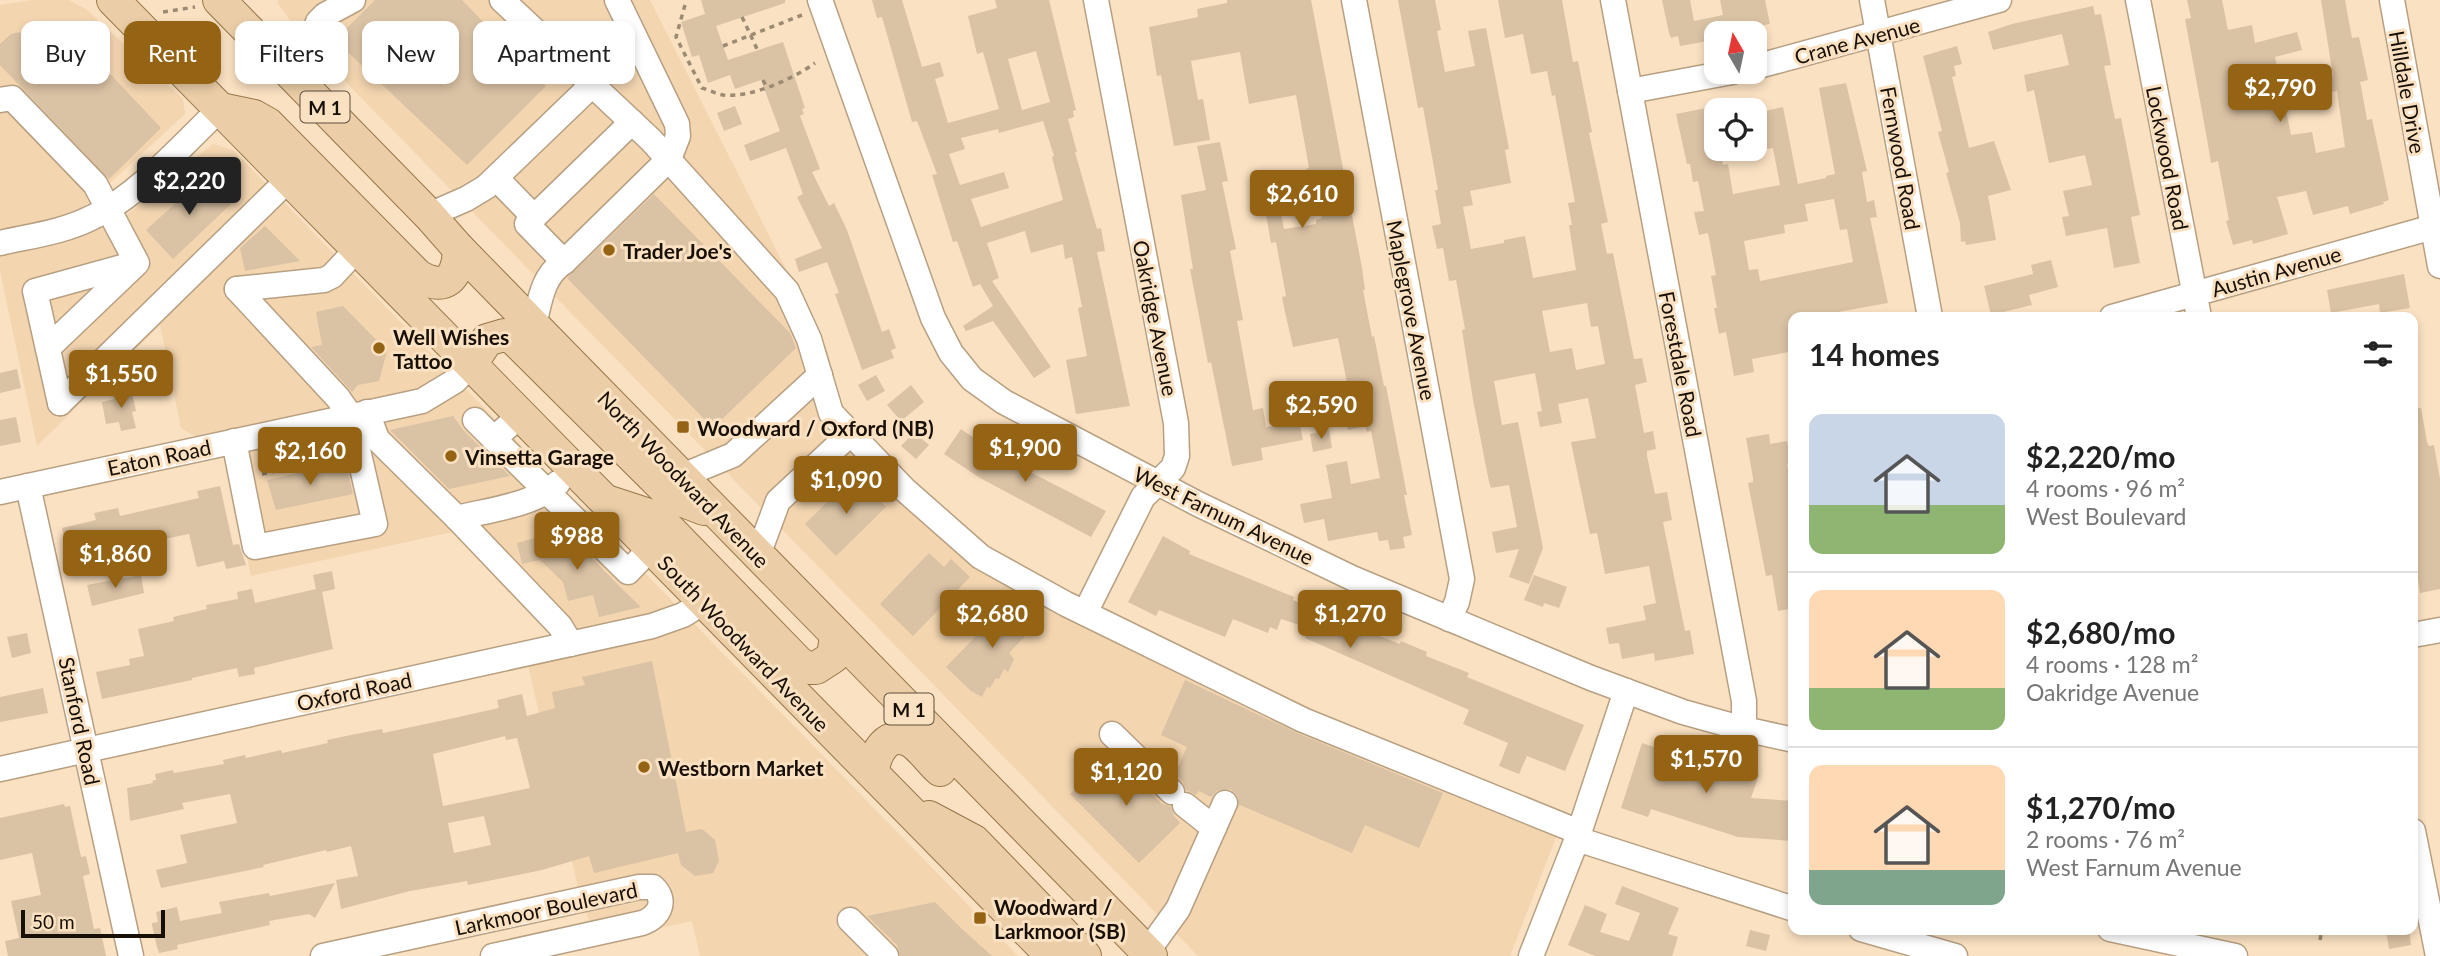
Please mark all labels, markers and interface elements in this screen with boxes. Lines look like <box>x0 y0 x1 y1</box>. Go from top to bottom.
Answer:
street label: Crane Avenue <box>1792 11 1922 69</box>
chip: Buy <box>21 21 110 84</box>
chip: Rent <box>124 21 221 84</box>
chip: Filters <box>235 21 348 84</box>
chip: New <box>362 21 459 84</box>
chip: Apartment <box>473 21 635 84</box>
north arrow <box>1704 21 1768 84</box>
map controls <box>1704 21 1767 161</box>
street label: Hilldale Drive <box>2385 29 2431 155</box>
pin: $2,790 <box>2223 64 2337 124</box>
text: $2,790 <box>2244 73 2316 101</box>
street label: Fernwood Road <box>1876 84 1926 232</box>
street label: Lockwood Road <box>2142 84 2194 232</box>
road number: M 1 <box>300 92 350 122</box>
button: locate <box>1704 98 1767 161</box>
pin: $2,220 <box>132 158 246 217</box>
text: $2,220 <box>153 166 225 194</box>
pin: $2,610 <box>1245 170 1359 230</box>
text: $2,610 <box>1266 179 1338 207</box>
street label: Maplegrove Avenue <box>1382 218 1442 402</box>
place label: Trader Joe's <box>623 238 732 263</box>
street label: Oakridge Avenue <box>1129 238 1183 398</box>
street label: Austin Avenue <box>2208 241 2344 301</box>
marker: Trader Joe's <box>601 242 617 258</box>
street label: Forestdale Road <box>1655 289 1707 439</box>
place label: Well Wishes Tattoo <box>393 324 509 373</box>
icon: filters <box>2359 335 2397 373</box>
text: 14 homes <box>1809 336 1940 372</box>
marker: Well Wishes Tattoo <box>371 340 387 356</box>
pin: $1,550 <box>64 350 178 410</box>
text: $1,550 <box>85 359 157 387</box>
pin: $2,590 <box>1264 382 1378 441</box>
street label: North Woodward Avenue <box>593 386 775 572</box>
text: $2,590 <box>1285 390 1357 418</box>
place label: Woodward / Oxford (NB) <box>697 415 934 440</box>
marker: Woodward / Oxford (NB) <box>675 419 691 435</box>
pin: $1,900 <box>968 424 1082 484</box>
pin: $2,160 <box>253 428 367 487</box>
text: $1,900 <box>989 433 1061 461</box>
street label: Eaton Road <box>105 434 213 480</box>
text: $2,160 <box>274 436 346 464</box>
text: $2,220/mo <box>2026 438 2175 474</box>
icon: home <box>1865 442 1949 526</box>
place label: Vinsetta Garage <box>464 444 614 469</box>
marker: Vinsetta Garage <box>443 448 459 464</box>
pin: $1,090 <box>789 456 903 516</box>
street label: West Farnum Avenue <box>1130 461 1318 569</box>
text: $1,090 <box>810 465 882 493</box>
text: 4 rooms · 96 m² <box>2026 474 2185 502</box>
text: West Boulevard <box>2026 502 2186 530</box>
pin: $988 <box>536 512 618 572</box>
text: $988 <box>550 521 604 549</box>
pin: $1,860 <box>58 530 172 590</box>
text: $1,860 <box>79 539 151 567</box>
street label: South Woodward Avenue <box>653 550 835 736</box>
pin: $2,680 <box>935 590 1049 650</box>
pin: $1,270 <box>1293 590 1407 650</box>
text: $2,680 <box>956 599 1028 627</box>
text: $1,270 <box>1314 599 1386 627</box>
text: $2,680/mo <box>2026 614 2175 650</box>
icon: home <box>1865 618 1949 702</box>
text: 4 rooms · 128 m² <box>2026 650 2198 678</box>
street label: Stanford Road <box>54 655 106 787</box>
street label: Oxford Road <box>294 667 414 715</box>
text: Oakridge Avenue <box>2026 678 2199 706</box>
road number: M 1 <box>884 694 934 724</box>
pin: $1,570 <box>1649 736 1763 795</box>
text: $1,570 <box>1670 744 1742 772</box>
pin: $1,120 <box>1069 748 1183 808</box>
place label: Westborn Market <box>658 755 824 780</box>
text: $1,120 <box>1090 757 1162 785</box>
marker: Westborn Market <box>636 759 652 775</box>
text: $1,270/mo <box>2026 789 2175 825</box>
icon: home <box>1865 793 1949 877</box>
text: 2 rooms · 76 m² <box>2026 825 2185 853</box>
text: West Farnum Avenue <box>2026 853 2242 881</box>
street label: Larkmoor Boulevard <box>452 876 640 940</box>
place label: Woodward / Larkmoor (SB) <box>994 894 1126 943</box>
scale bar <box>21 907 164 939</box>
text: 50 m <box>32 910 75 933</box>
marker: Woodward / Larkmoor (SB) <box>972 910 988 926</box>

